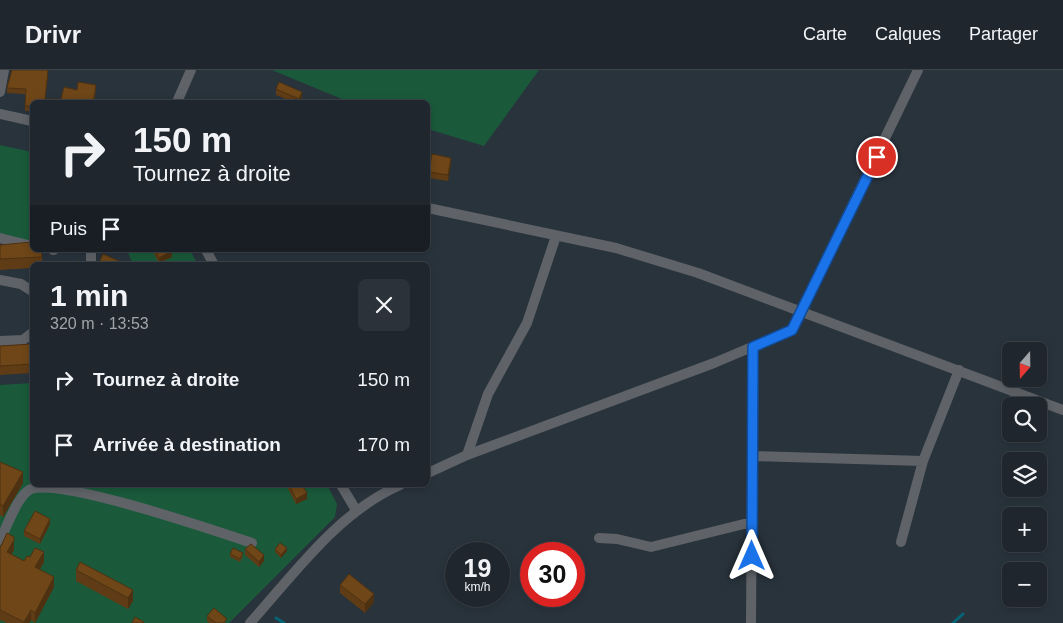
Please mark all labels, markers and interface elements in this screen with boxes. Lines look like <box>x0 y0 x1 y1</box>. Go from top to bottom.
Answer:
text: Drivr <box>25 21 81 48</box>
text: Carte <box>803 24 847 44</box>
text: Calques <box>875 24 941 44</box>
text: Partager <box>969 24 1038 44</box>
icon: right <box>50 120 115 185</box>
text: 150 m <box>133 120 232 159</box>
pin <box>856 136 898 178</box>
icon: arrive <box>863 143 891 171</box>
text: Tournez à droite <box>133 161 291 186</box>
icon: arrive <box>97 215 125 243</box>
text: Puis <box>50 218 87 239</box>
text: 1 min <box>50 279 128 312</box>
button: close <box>358 279 410 331</box>
text: 320 m · 13:53 <box>50 315 149 332</box>
north arrow <box>1002 342 1048 388</box>
map controls <box>1002 342 1047 607</box>
icon: right <box>50 366 78 394</box>
text: Tournez à droite <box>93 369 239 390</box>
text: 150 m <box>357 369 410 390</box>
button: search <box>1002 397 1047 442</box>
icon: arrive <box>50 431 78 459</box>
text: Arrivée à destination <box>93 434 281 455</box>
text: 170 m <box>357 434 410 455</box>
button: layers <box>1002 452 1047 497</box>
button: + <box>1002 507 1047 552</box>
position arrow <box>725 529 777 581</box>
speed limit sign: 30 <box>520 542 585 607</box>
text: 19 <box>464 554 491 582</box>
button: − <box>1002 562 1047 607</box>
text: km/h <box>464 580 491 594</box>

